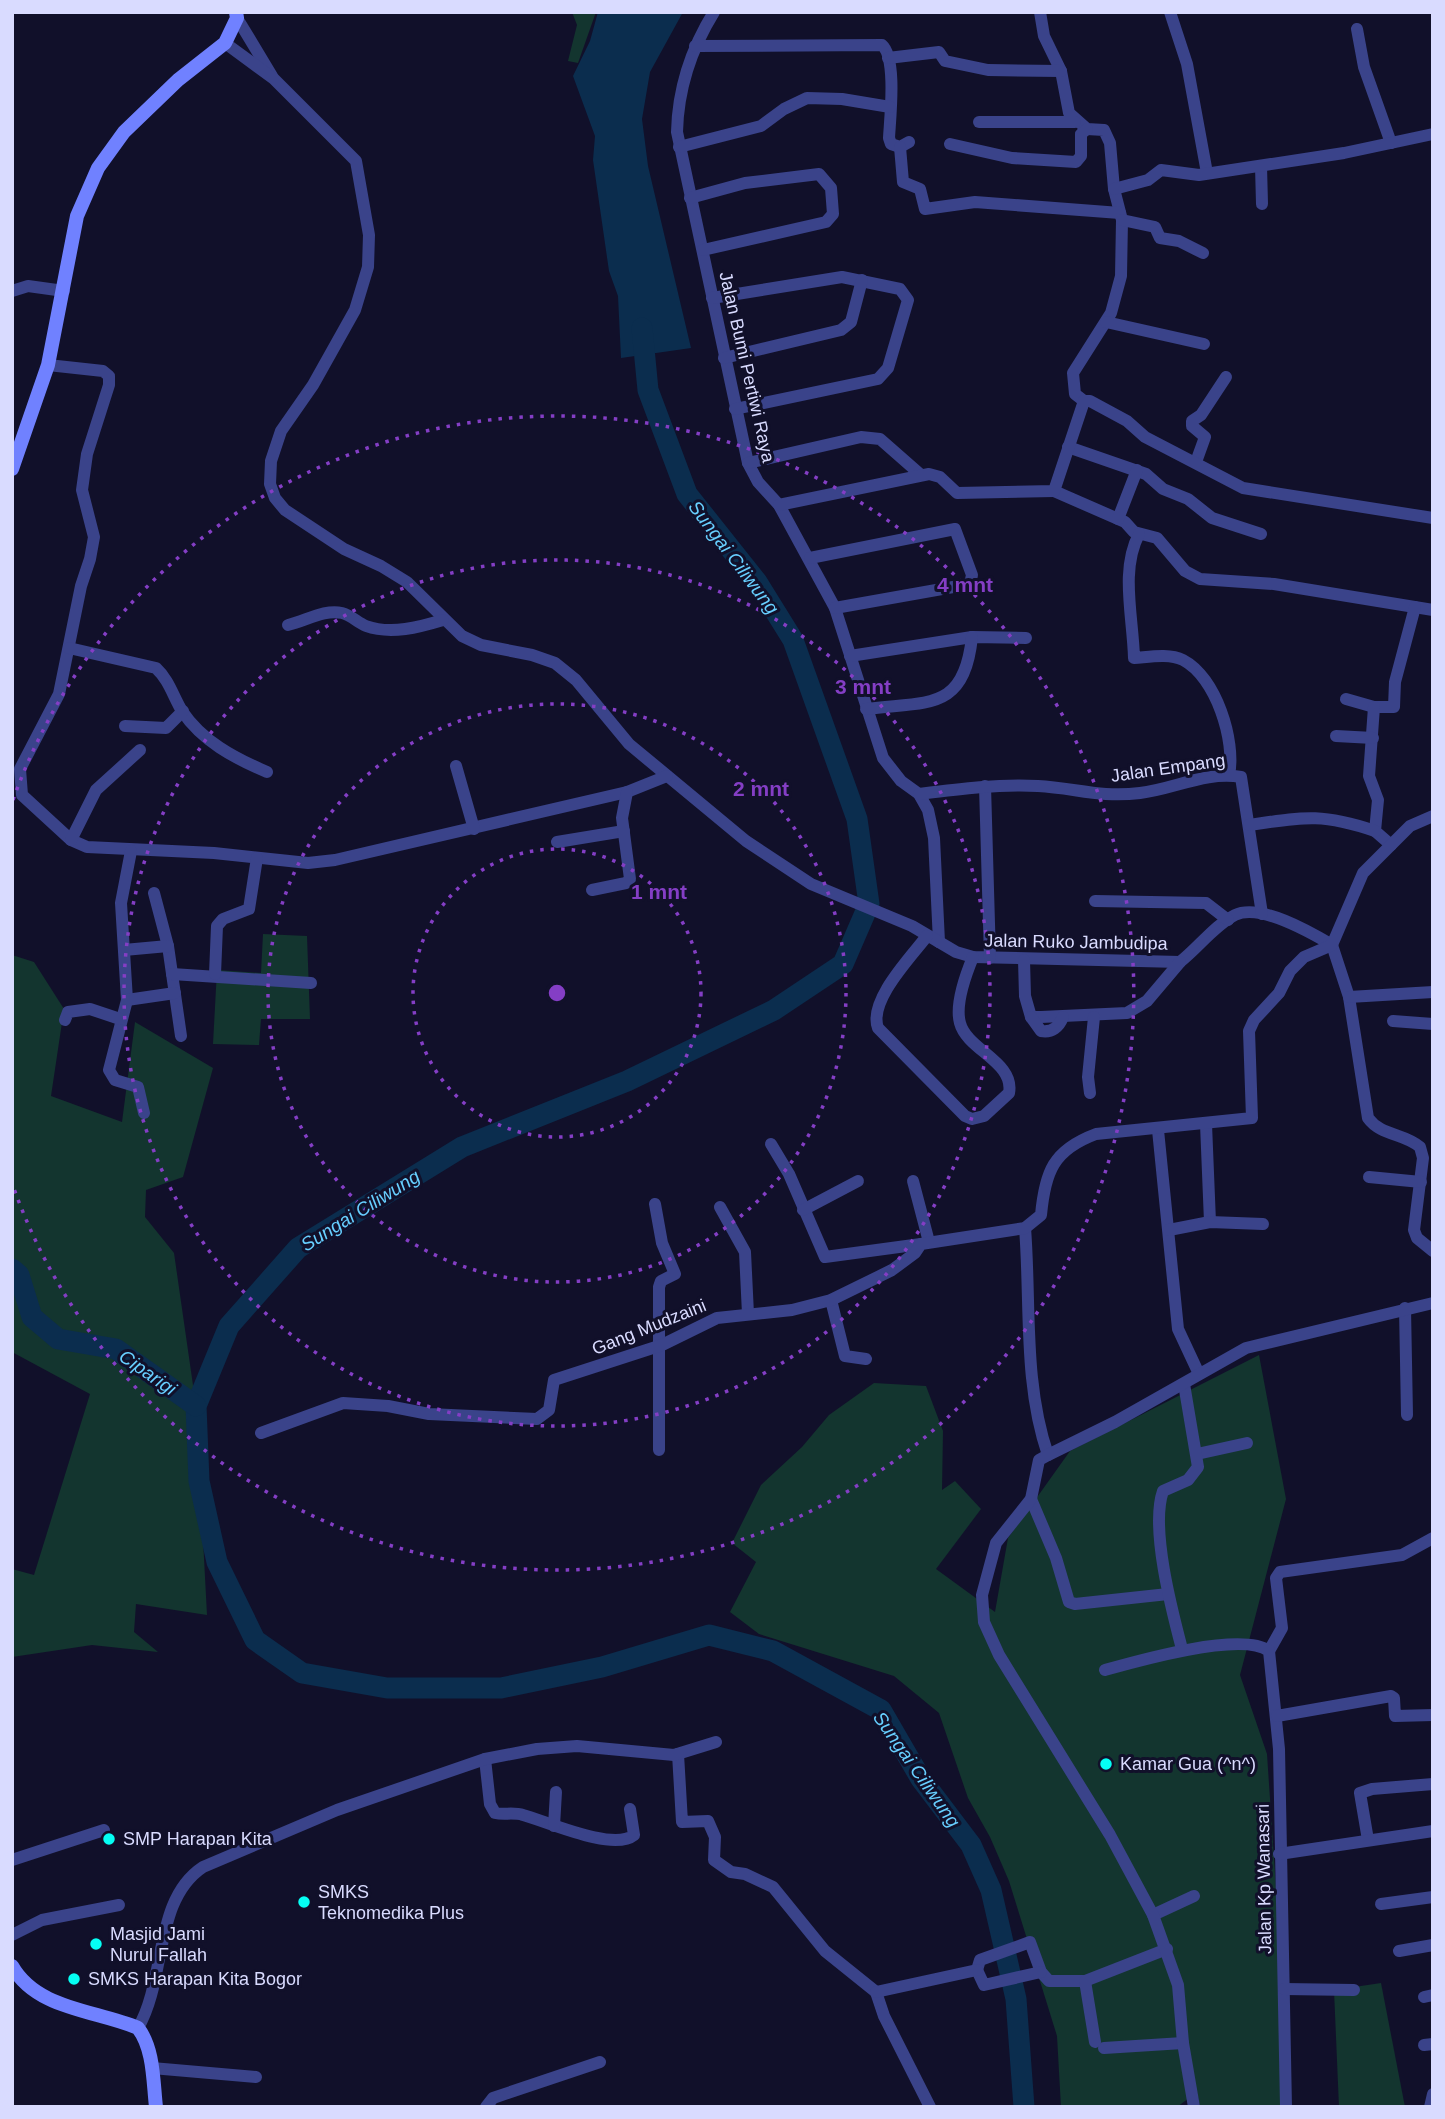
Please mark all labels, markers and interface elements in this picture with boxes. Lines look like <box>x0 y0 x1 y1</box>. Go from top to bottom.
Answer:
street label: Jalan Bumi Pertiwi Raya <box>715 270 779 465</box>
water label: Sungai Ciliwung <box>684 497 783 618</box>
text: 4 mnt <box>937 573 993 596</box>
text: 3 mnt <box>835 675 891 698</box>
street label: Jalan Empang <box>1110 750 1226 786</box>
text: 2 mnt <box>733 777 789 800</box>
text: 1 mnt <box>631 880 687 903</box>
street label: Jalan Ruko Jambudipa <box>984 930 1169 954</box>
centre of rings <box>545 981 569 1005</box>
water label: Sungai Ciliwung <box>297 1165 424 1255</box>
street label: Gang Mudzaini <box>589 1295 709 1359</box>
water label: Ciparigi <box>115 1345 181 1400</box>
water label: Sungai Ciliwung <box>869 1707 965 1831</box>
place label: Kamar Gua (^n^) <box>1120 1754 1256 1774</box>
marker: Kamar Gua (^n^) <box>1098 1756 1114 1772</box>
street label: Jalan Kp Wanasari <box>1253 1804 1275 1954</box>
place label: SMP Harapan Kita <box>123 1829 273 1849</box>
marker: SMP Harapan Kita <box>101 1831 117 1847</box>
place label: SMKS Teknomedika Plus <box>318 1882 464 1923</box>
marker: SMKS Teknomedika Plus <box>296 1894 312 1910</box>
place label: Masjid Jami Nurul Fallah <box>110 1924 207 1965</box>
marker: Masjid Jami Nurul Fallah <box>88 1936 104 1952</box>
place label: SMKS Harapan Kita Bogor <box>88 1969 302 1989</box>
marker: SMKS Harapan Kita Bogor <box>66 1971 82 1987</box>

